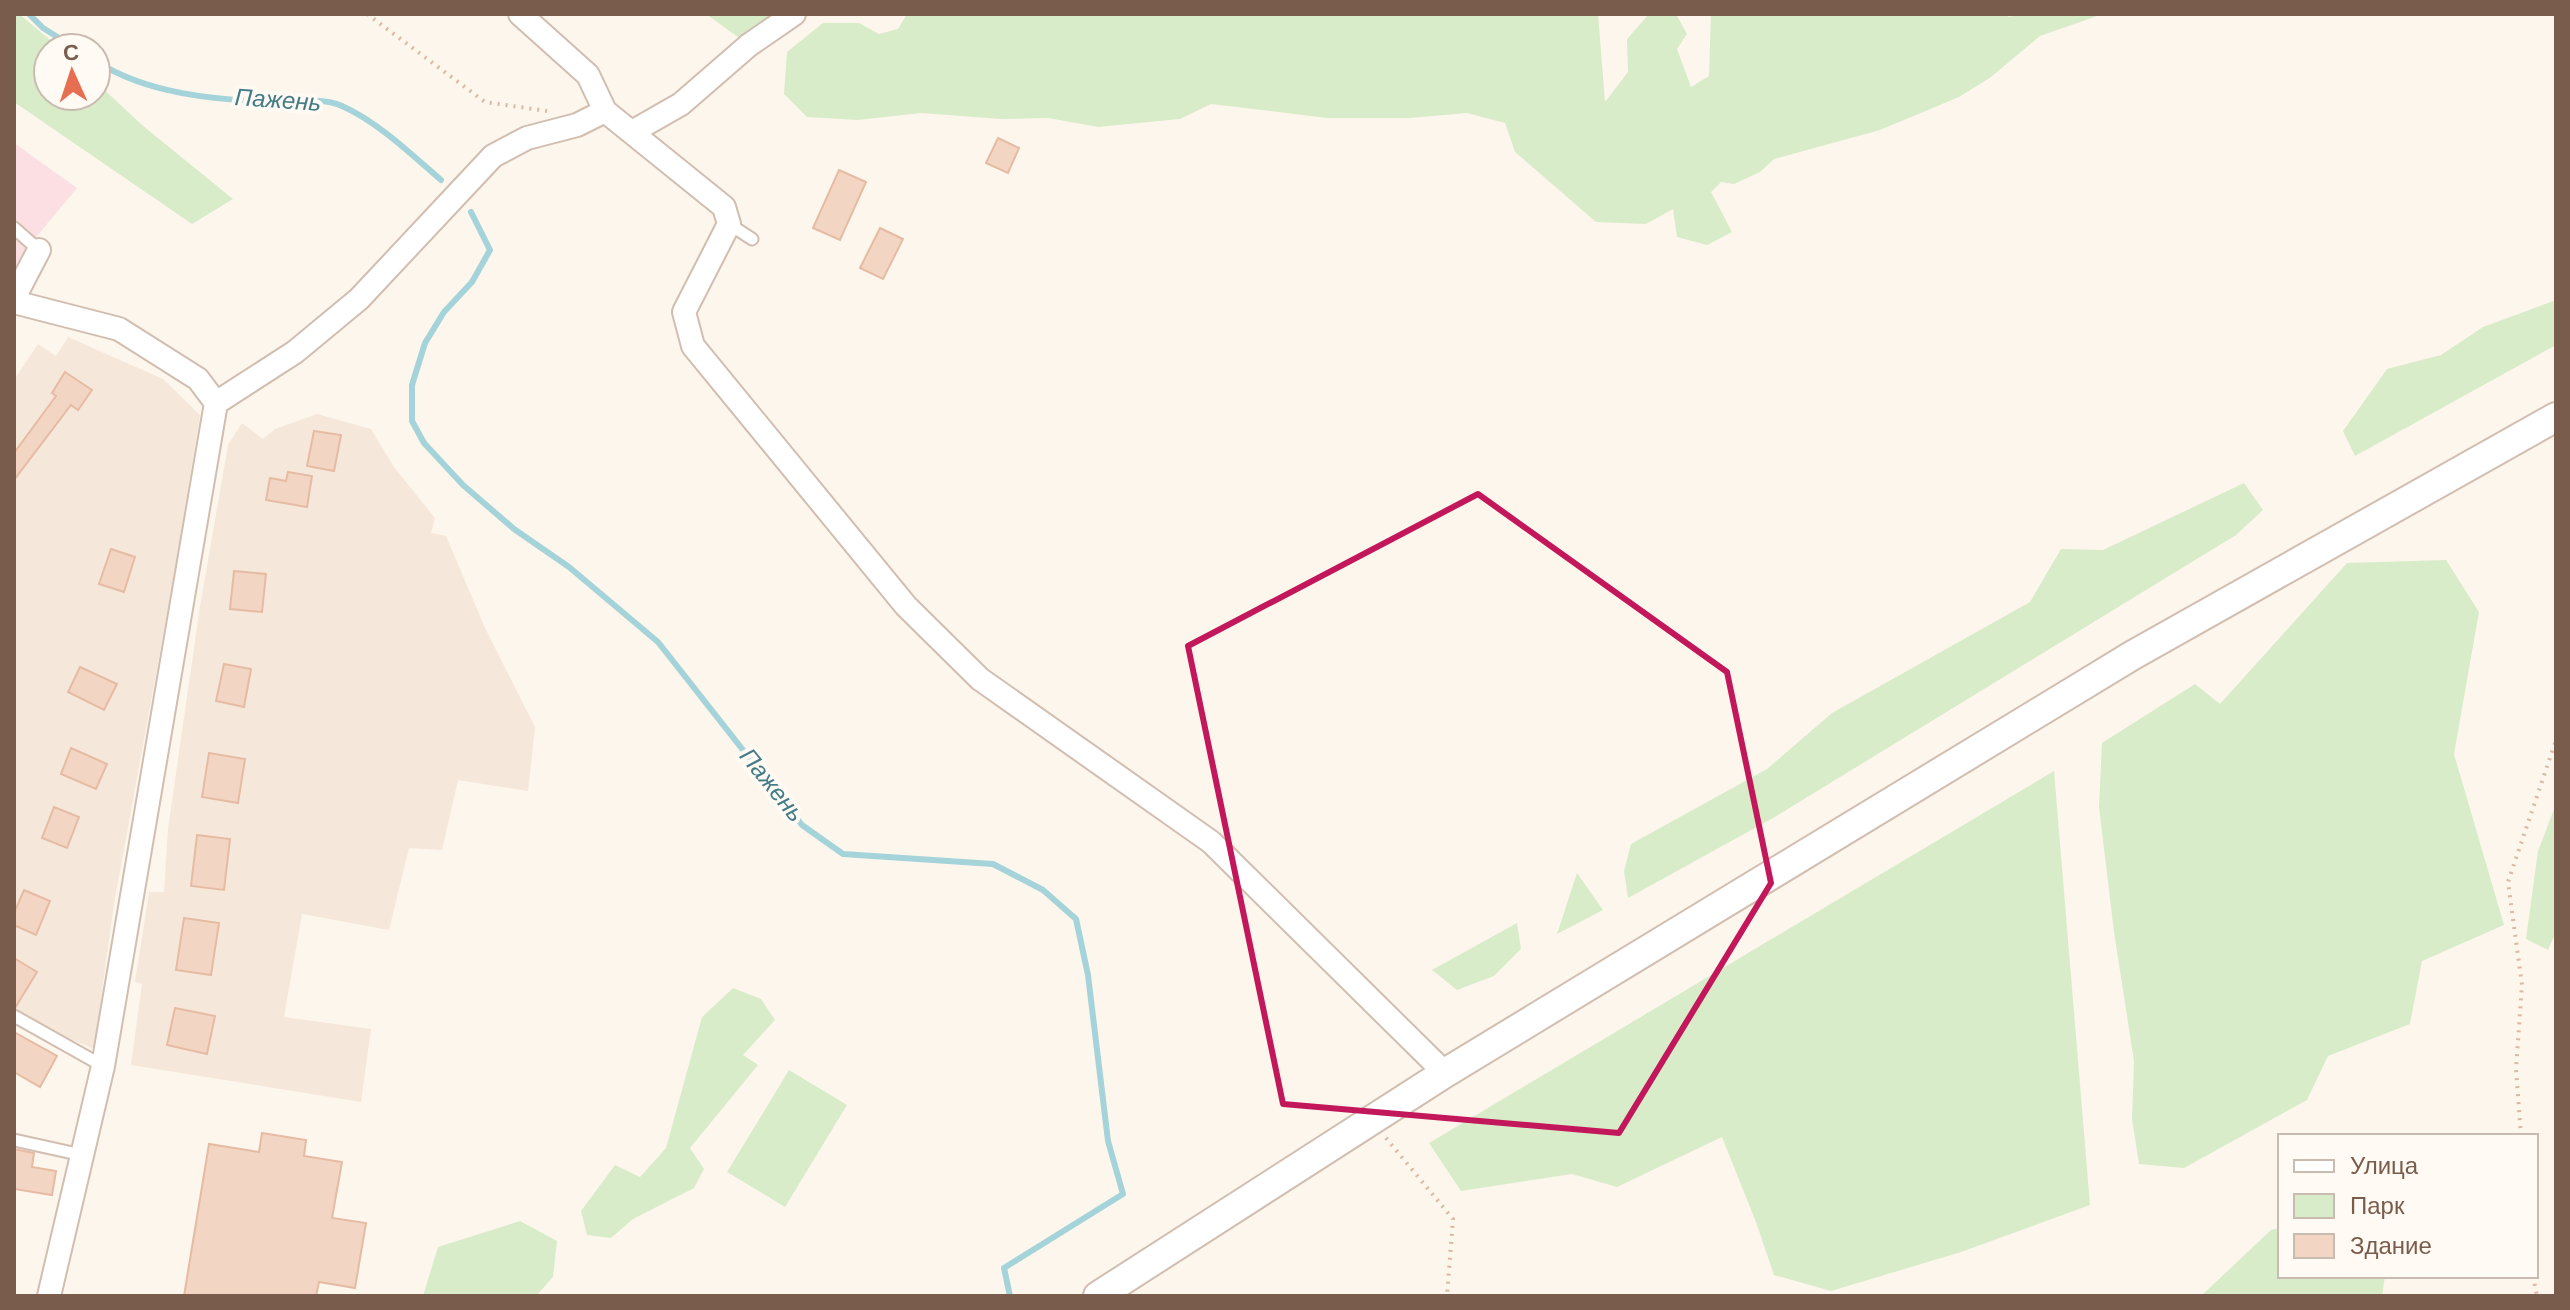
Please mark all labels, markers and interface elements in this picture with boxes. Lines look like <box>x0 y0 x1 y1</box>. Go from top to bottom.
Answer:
north arrow <box>32 32 112 112</box>
text: С <box>62 40 80 65</box>
water label: Пажень <box>234 83 322 116</box>
water label: Пажень <box>735 743 810 827</box>
legend <box>2278 1134 2538 1278</box>
text: Улица <box>2350 1152 2419 1179</box>
text: Парк <box>2350 1192 2405 1219</box>
text: Здание <box>2350 1232 2432 1259</box>

